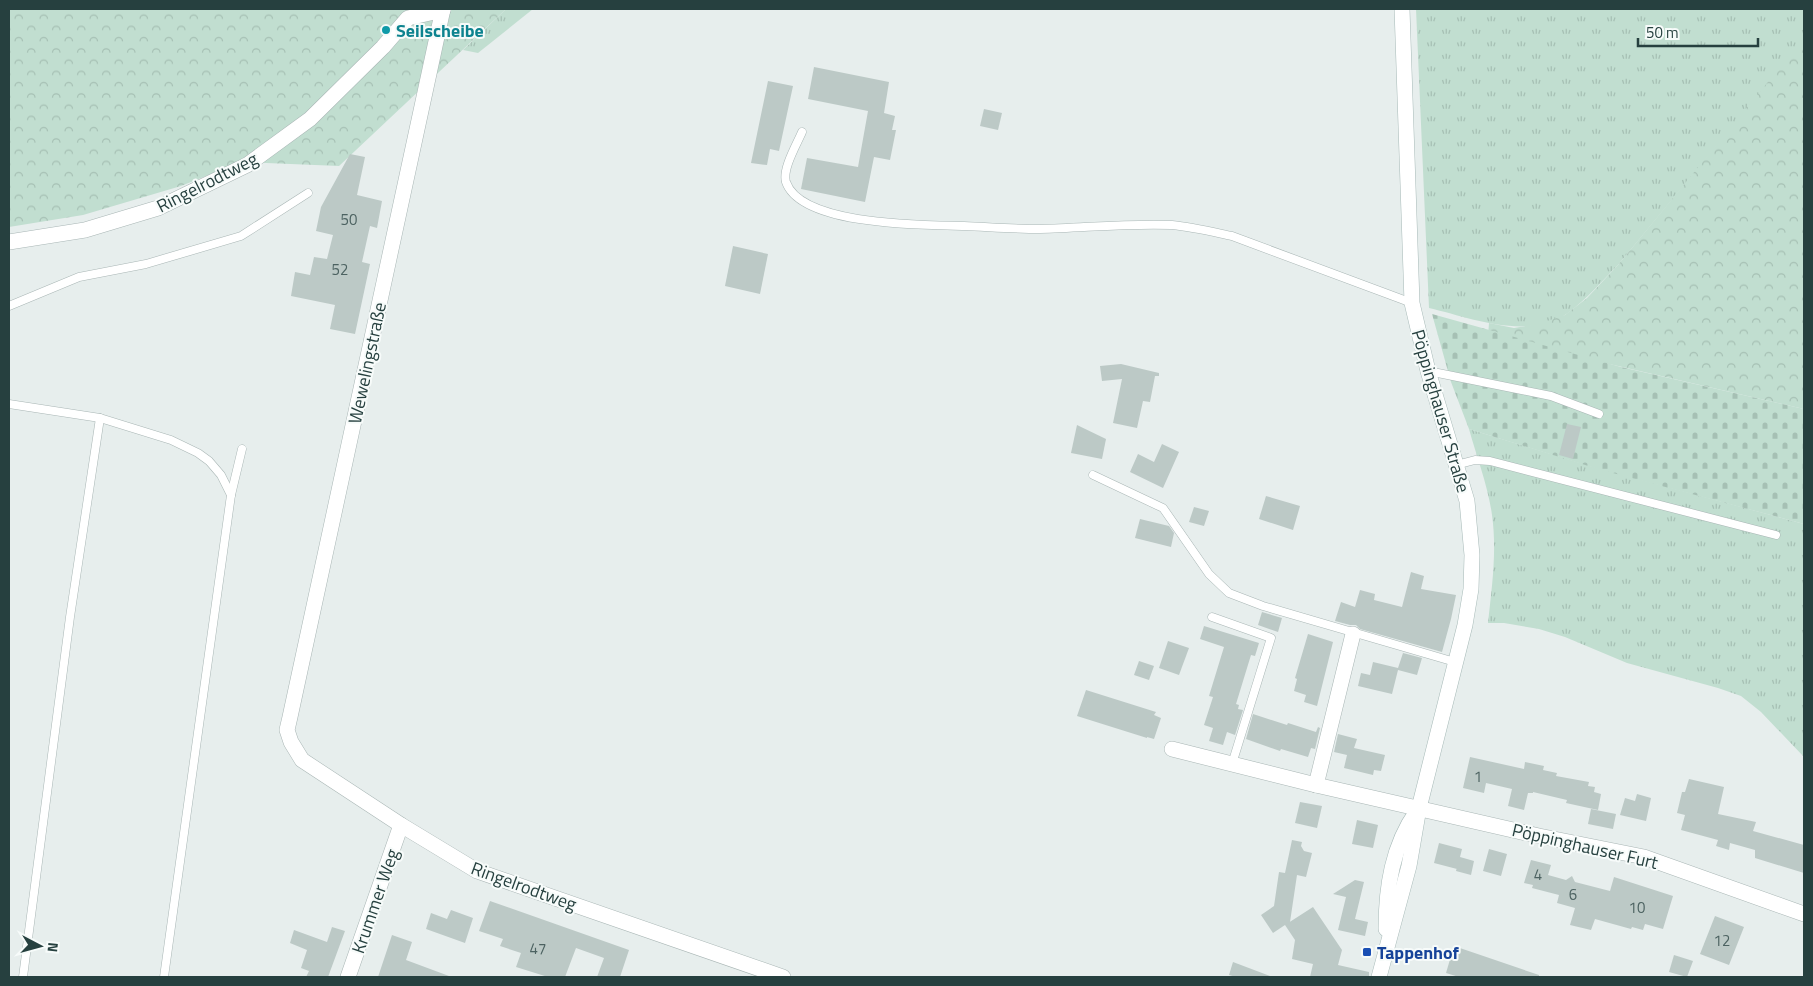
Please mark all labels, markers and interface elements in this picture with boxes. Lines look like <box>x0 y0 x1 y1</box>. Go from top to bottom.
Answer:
scale bar <box>1638 15 1758 47</box>
place label: Seilscheibe <box>396 17 484 44</box>
text: 50 m <box>1646 21 1679 44</box>
marker: Seilscheibe <box>380 24 392 36</box>
street label: Ringelrodtweg <box>152 145 262 219</box>
house number: 50 <box>341 208 357 231</box>
house number: 52 <box>332 258 348 281</box>
street label: Wewelingstraße <box>341 300 393 426</box>
street label: Pöppinghauser Straße <box>1405 326 1477 496</box>
house number: 1 <box>1474 765 1482 788</box>
street label: Pöppinghauser Furt <box>1509 816 1661 876</box>
street label: Krummer Weg <box>344 845 406 957</box>
street label: Ringelrodtweg <box>467 854 581 918</box>
house number: 4 <box>1534 863 1542 886</box>
house number: 6 <box>1569 883 1577 906</box>
house number: 10 <box>1629 896 1645 919</box>
north arrow <box>15 921 65 971</box>
house number: 12 <box>1714 929 1730 952</box>
house number: 47 <box>530 937 546 960</box>
place label: Tappenhof <box>1377 939 1460 966</box>
text: N <box>42 941 64 953</box>
marker: Tappenhof <box>1361 946 1373 958</box>

